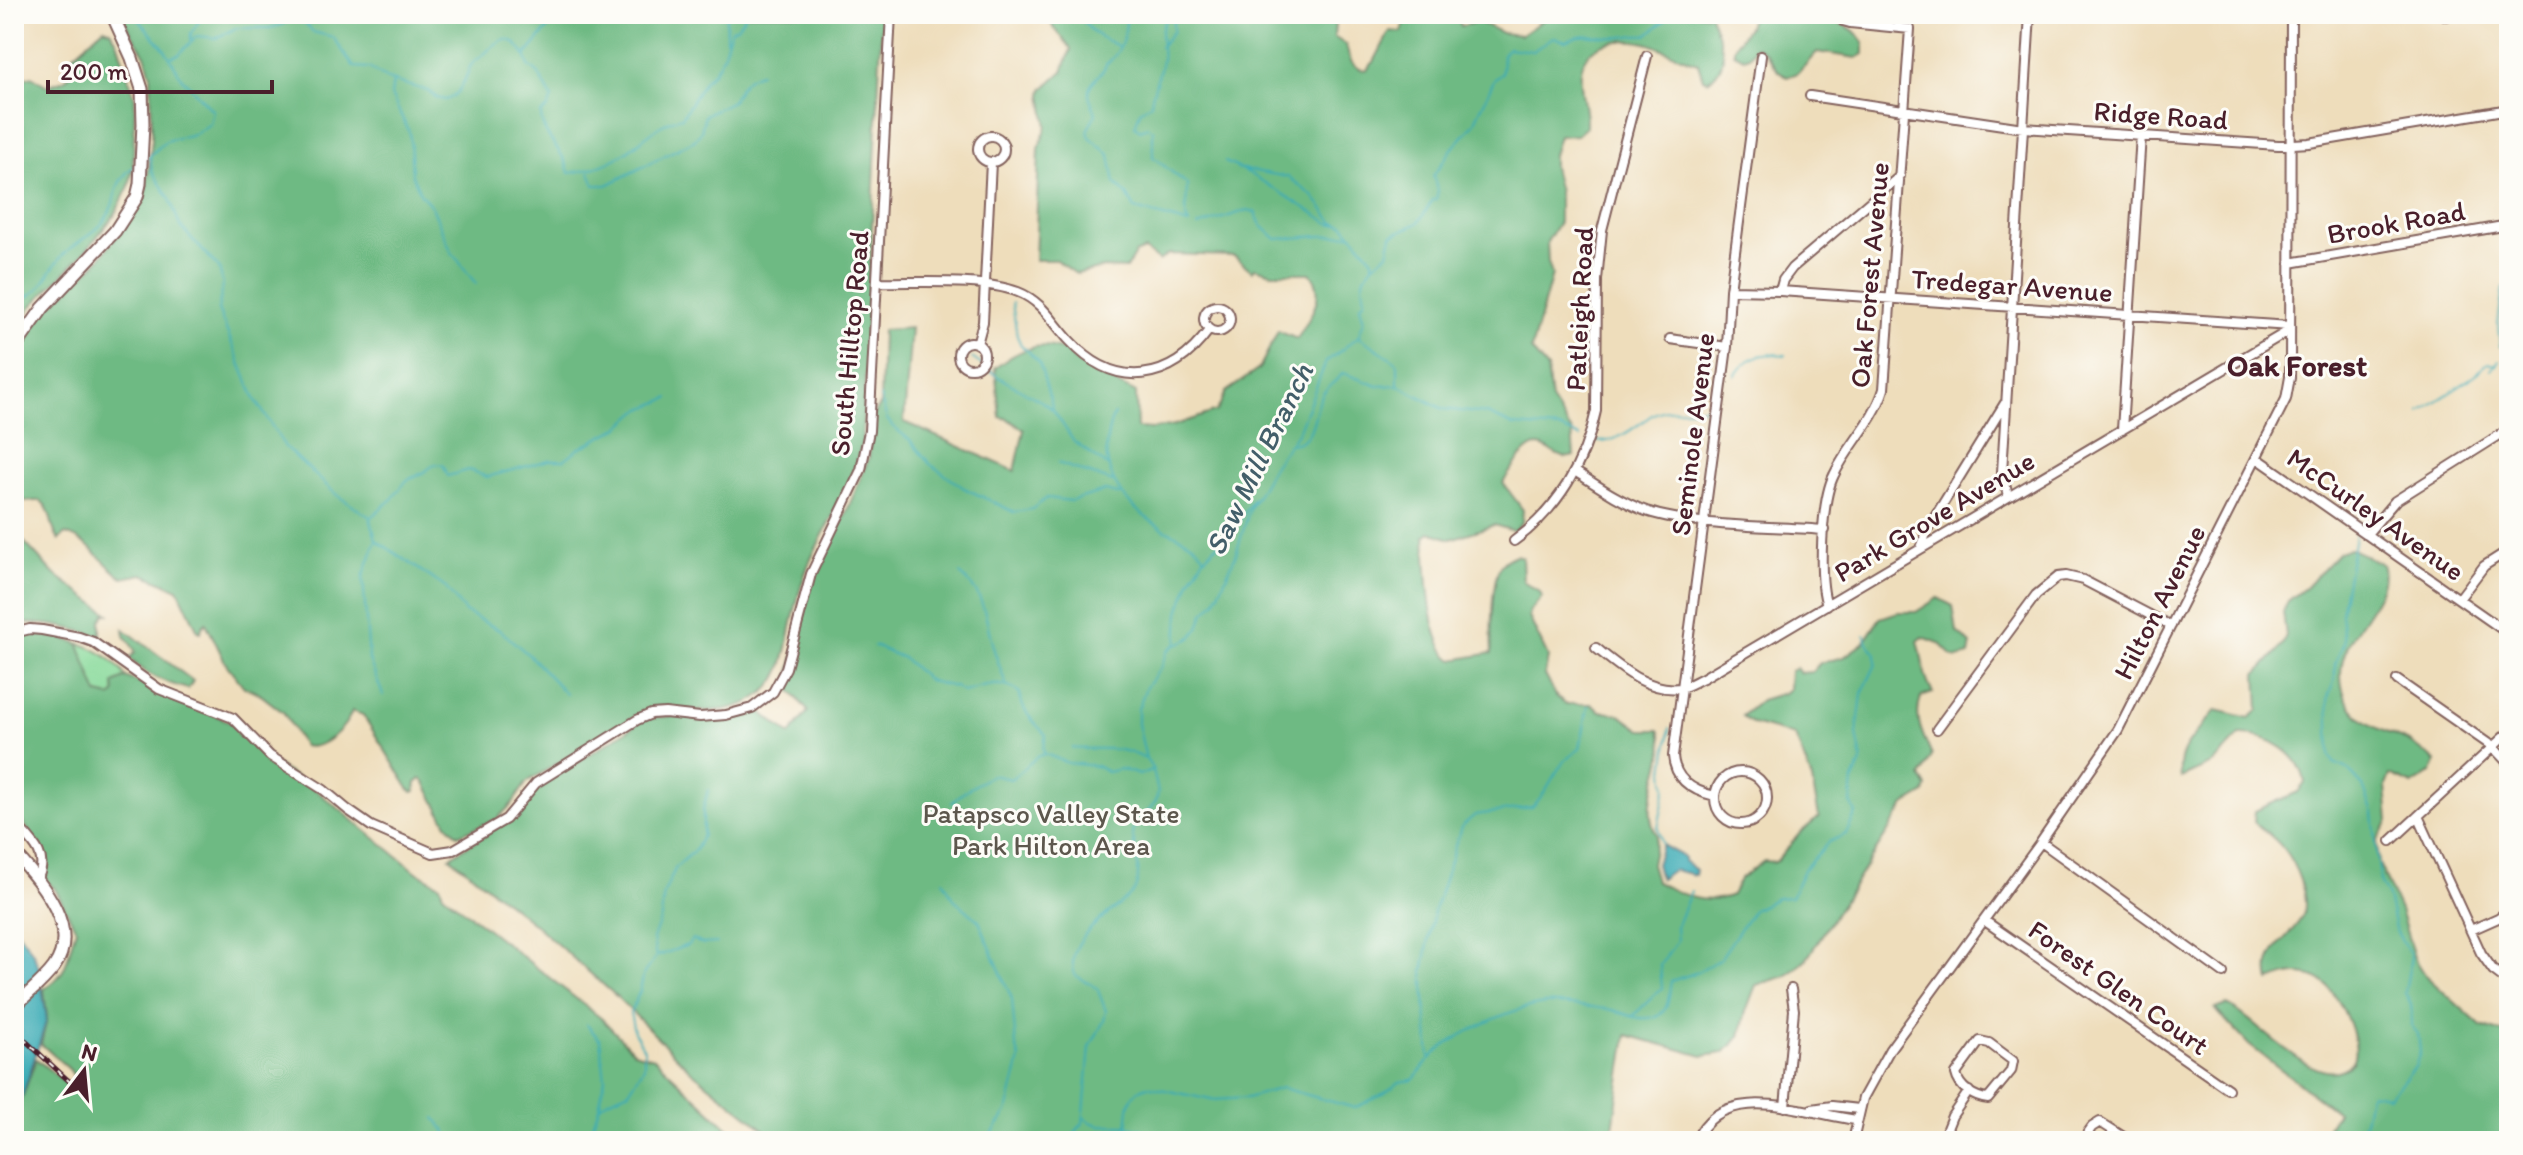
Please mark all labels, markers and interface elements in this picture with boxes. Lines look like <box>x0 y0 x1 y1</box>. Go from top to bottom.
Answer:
scale bar <box>48 44 272 94</box>
text: 200 m <box>60 57 128 86</box>
street label: Ridge Road <box>2093 93 2229 137</box>
street label: Oak Forest Avenue <box>1842 161 1896 389</box>
street label: Brook Road <box>2324 193 2468 251</box>
street label: Patleigh Road <box>1558 226 1600 392</box>
street label: South Hilltop Road <box>822 228 876 457</box>
street label: Tredegar Avenue <box>1910 261 2114 309</box>
street label: Seminole Avenue <box>1663 331 1721 537</box>
district label: Oak Forest <box>2227 347 2367 384</box>
water label: Saw Mill Branch <box>1196 356 1321 561</box>
street label: McCurley Avenue <box>2281 440 2471 588</box>
street label: Park Grove Avenue <box>1828 443 2040 589</box>
street label: Hilton Avenue <box>2105 519 2213 685</box>
park label: Patapsco Valley State Park Hilton Area <box>922 796 1180 862</box>
street label: Forest Glen Court <box>2022 912 2216 1062</box>
north arrow <box>44 1031 124 1111</box>
text: N <box>79 1037 100 1067</box>

